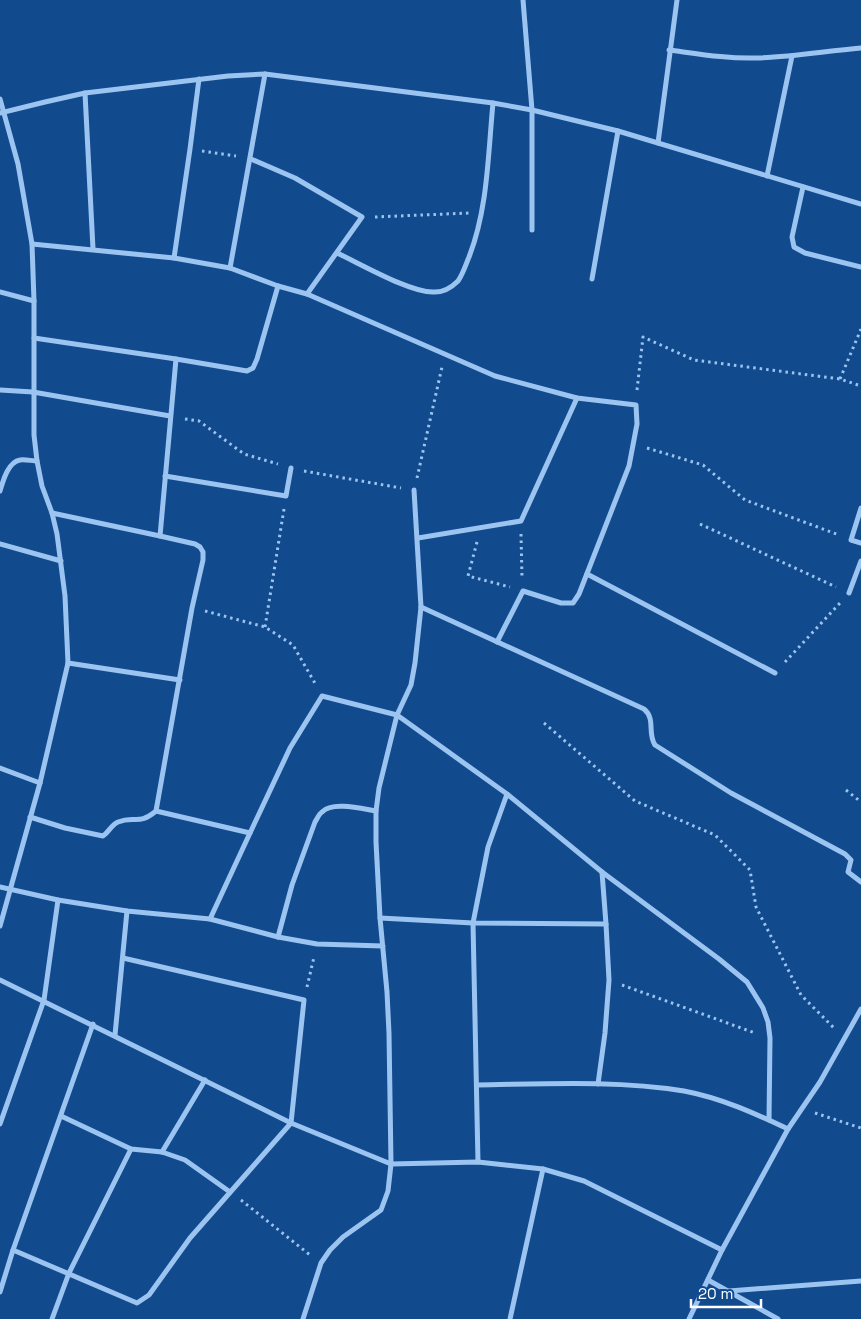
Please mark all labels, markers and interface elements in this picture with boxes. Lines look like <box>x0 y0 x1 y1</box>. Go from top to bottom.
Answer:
scale bar <box>691 1276 761 1308</box>
text: 20 m <box>698 1284 733 1303</box>

